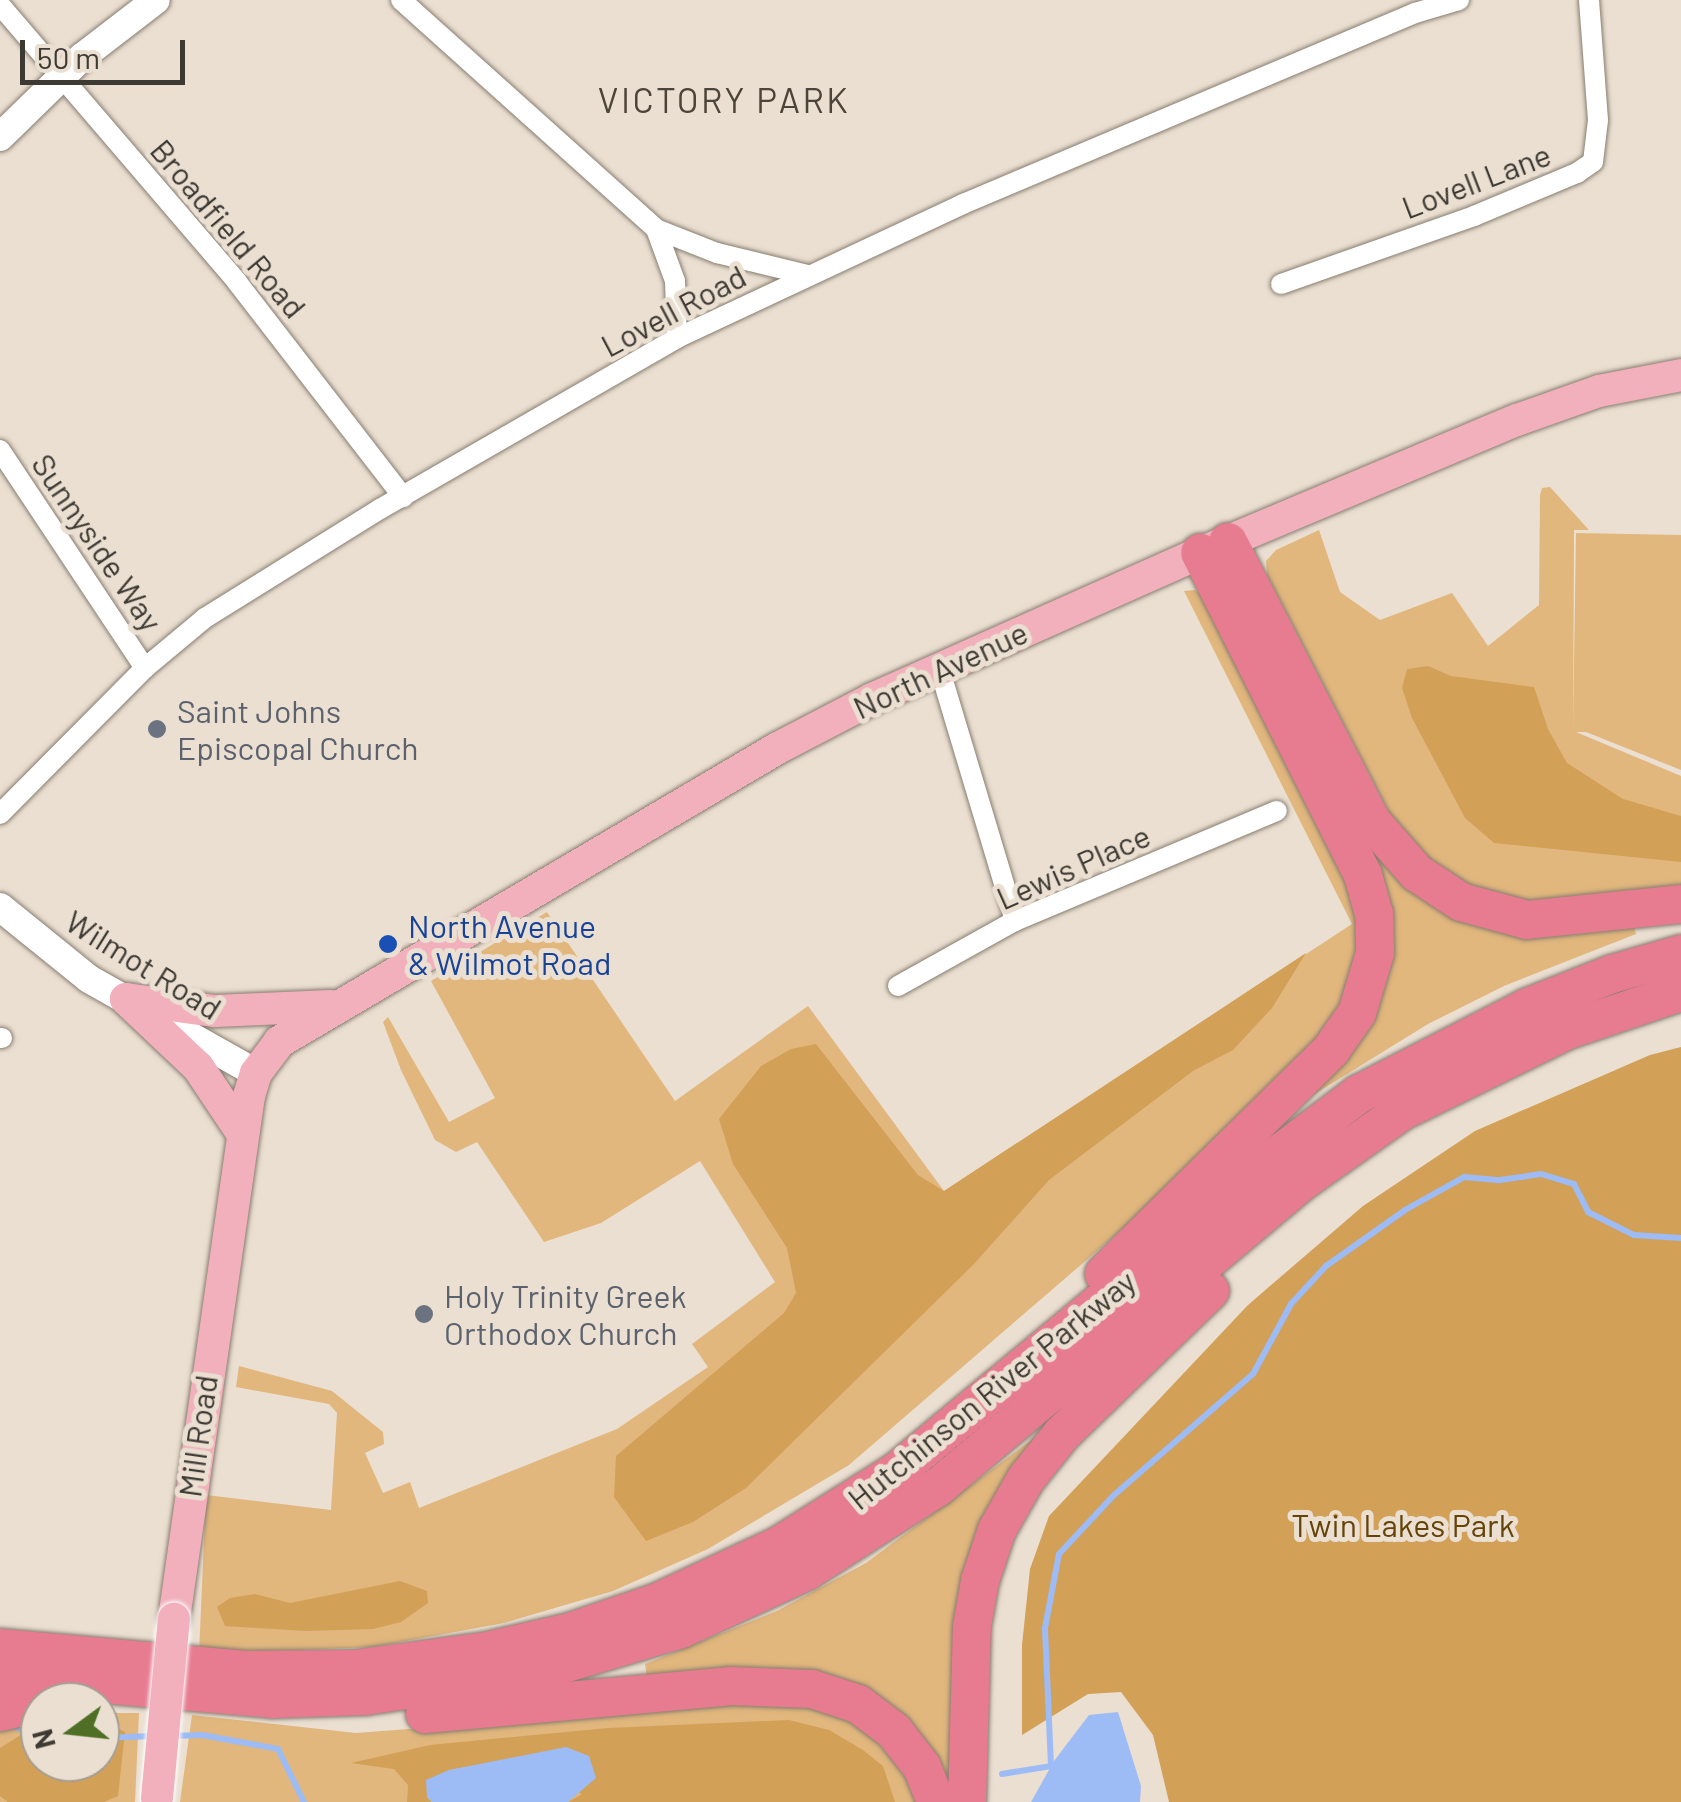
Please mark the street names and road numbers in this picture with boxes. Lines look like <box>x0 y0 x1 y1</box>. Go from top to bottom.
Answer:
street label: Broadfield Road <box>143 131 315 325</box>
street label: Lovell Lane <box>1396 134 1556 226</box>
street label: Lovell Road <box>594 256 752 364</box>
street label: Sunnyside Way <box>25 446 171 638</box>
street label: North Avenue <box>847 612 1033 726</box>
street label: Lewis Place <box>990 815 1156 917</box>
street label: Wilmot Road <box>59 901 229 1027</box>
street label: Hutchinson River Parkway <box>839 1261 1143 1517</box>
street label: Mill Road <box>169 1372 225 1500</box>

